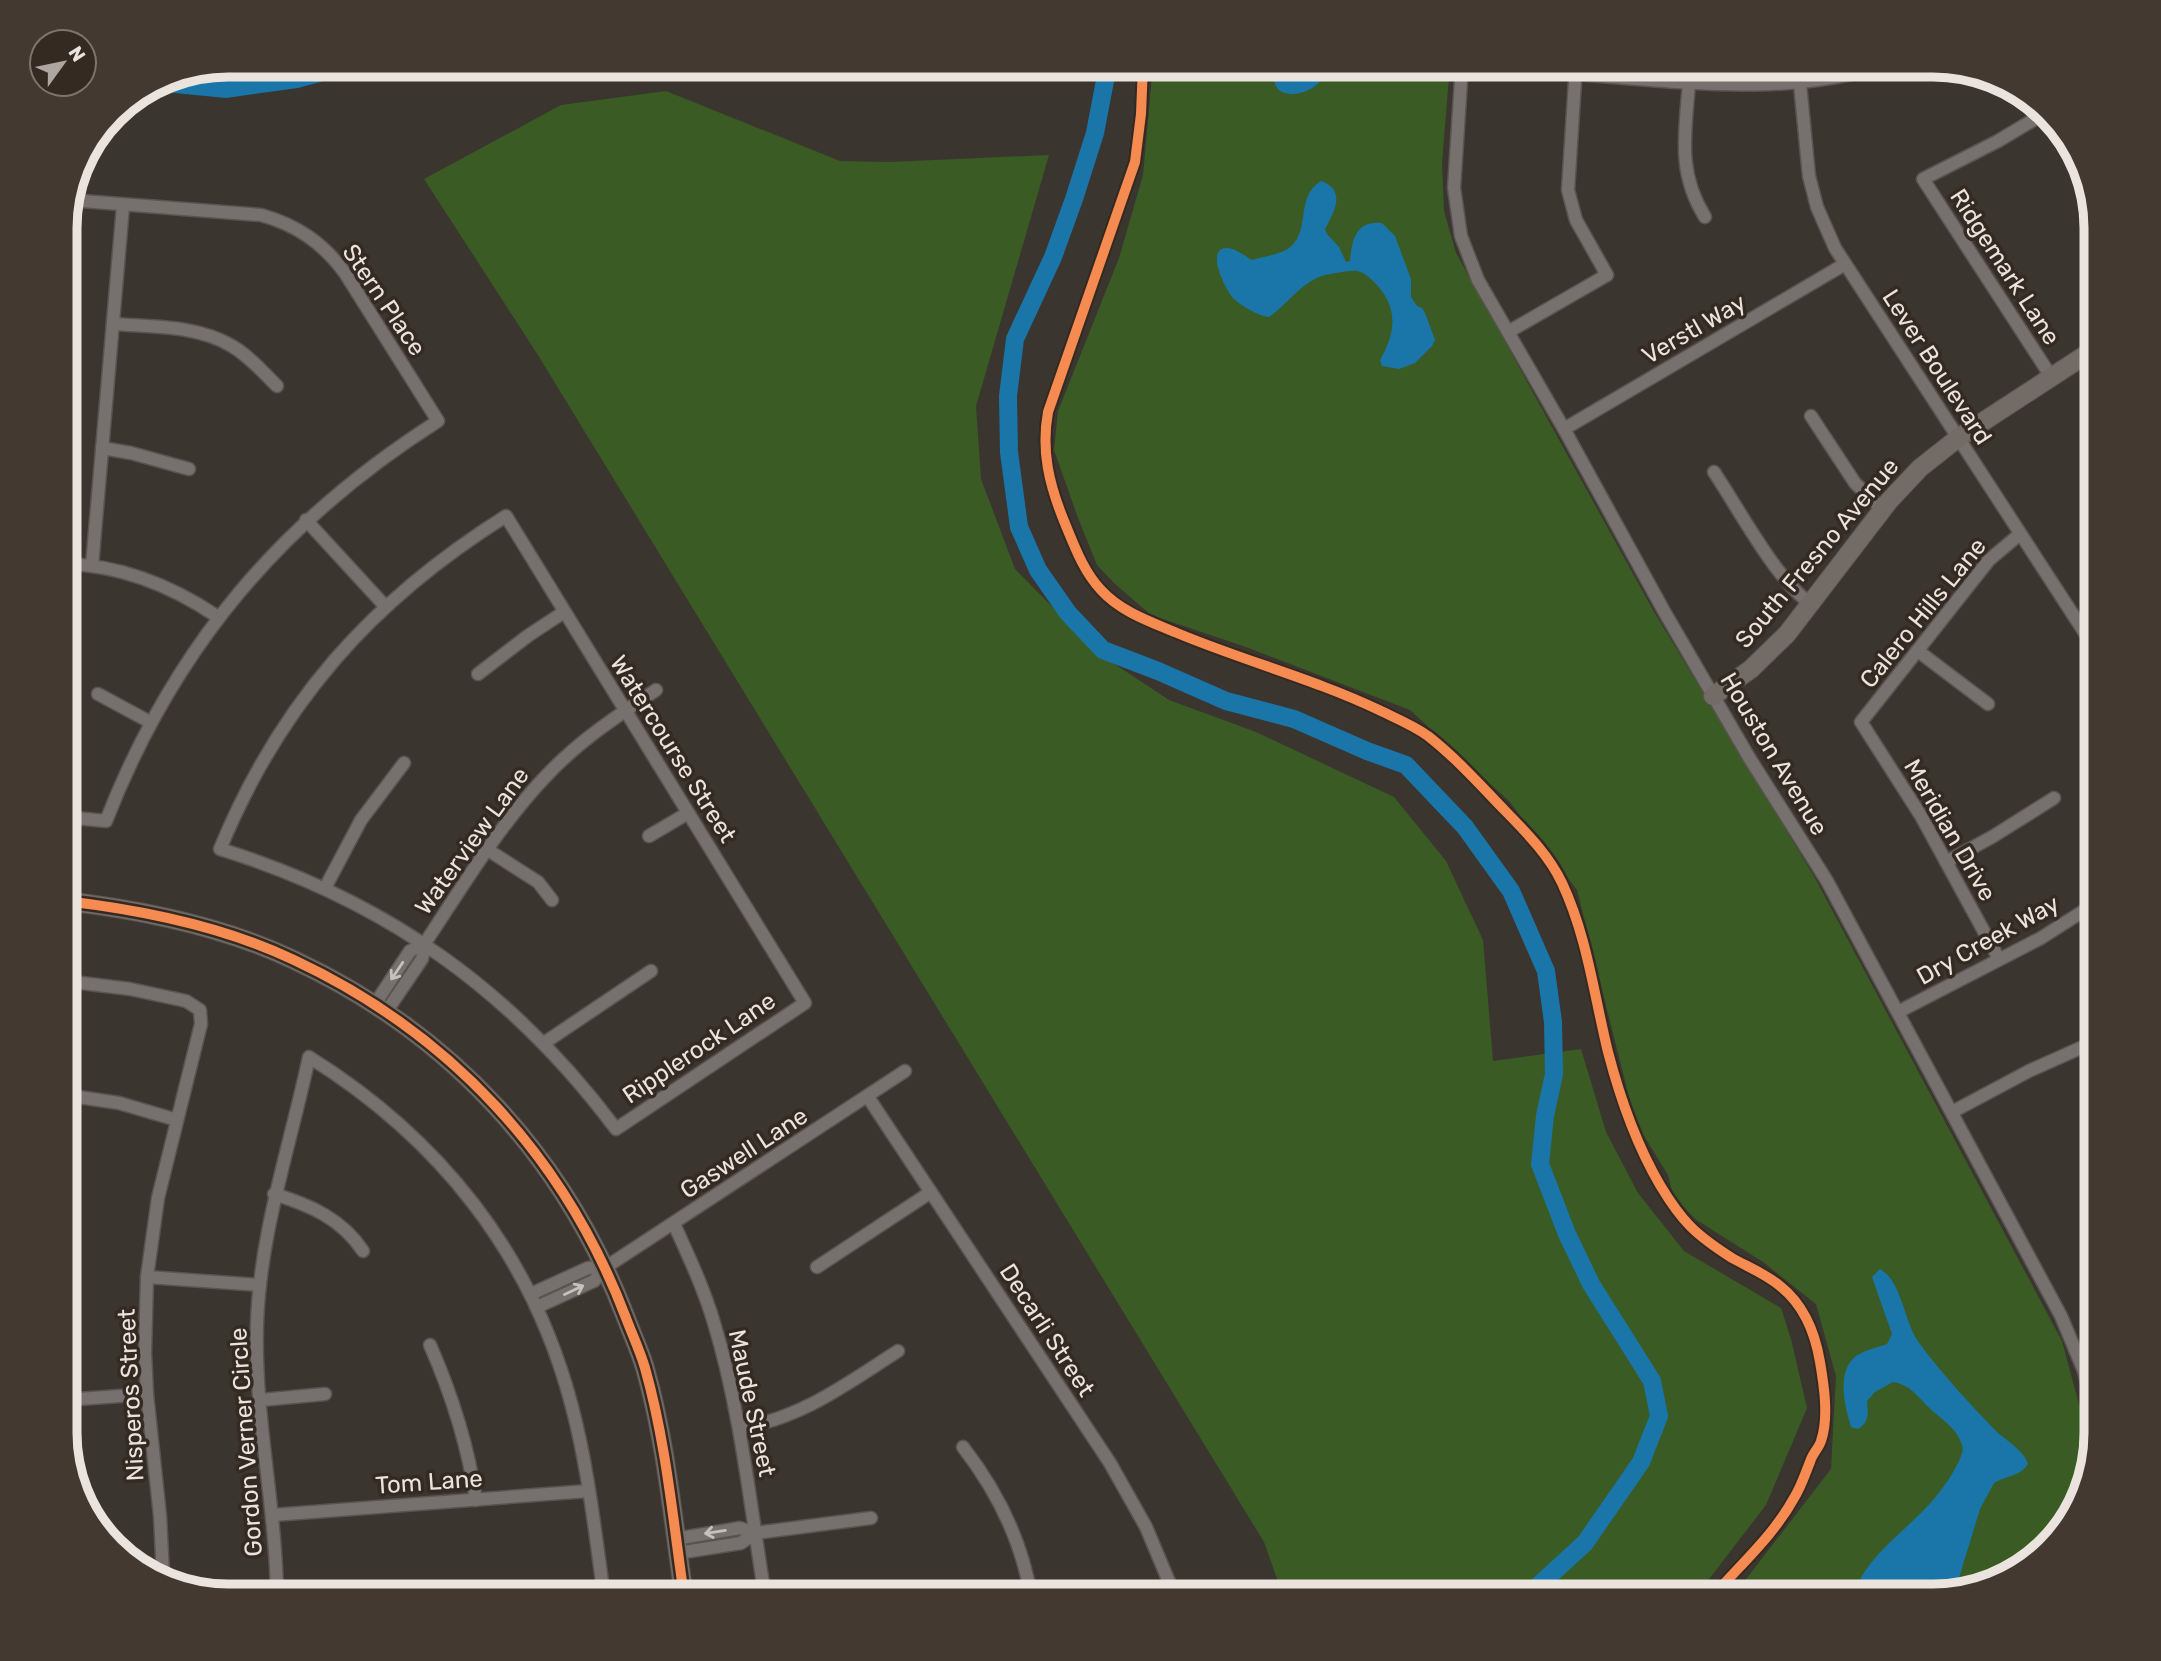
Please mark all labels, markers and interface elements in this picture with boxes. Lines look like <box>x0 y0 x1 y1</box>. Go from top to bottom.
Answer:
north arrow <box>28 28 98 98</box>
text: N <box>63 42 90 66</box>
street label: Ridgemark Lane <box>1944 184 2066 350</box>
street label: Stern Place <box>336 239 432 361</box>
street label: Lever Boulevard <box>1876 284 1998 450</box>
street label: Verstl Way <box>1637 288 1751 370</box>
street label: South Fresno Avenue <box>1729 452 1905 654</box>
street label: Calero Hills Lane <box>1854 532 1992 694</box>
street label: Watercourse Street <box>604 650 742 848</box>
street label: Houston Avenue <box>1714 668 1834 840</box>
street label: Meridian Drive <box>1898 754 2002 906</box>
street label: Waterview Lane <box>409 762 535 920</box>
street label: Dry Creek Way <box>1912 889 2064 991</box>
one-way arrow <box>390 961 404 980</box>
street label: Ripplerock Lane <box>617 987 781 1109</box>
street label: Gaswell Lane <box>675 1101 813 1205</box>
street label: Decarli Street <box>994 1258 1100 1402</box>
one-way arrow <box>563 1283 584 1297</box>
street label: Nisperos Street <box>113 1308 149 1482</box>
street label: Gordon Verner Circle <box>224 1327 268 1557</box>
street label: Maude Street <box>723 1327 781 1479</box>
street label: Tom Lane <box>374 1464 484 1500</box>
one-way arrow <box>705 1526 727 1539</box>

